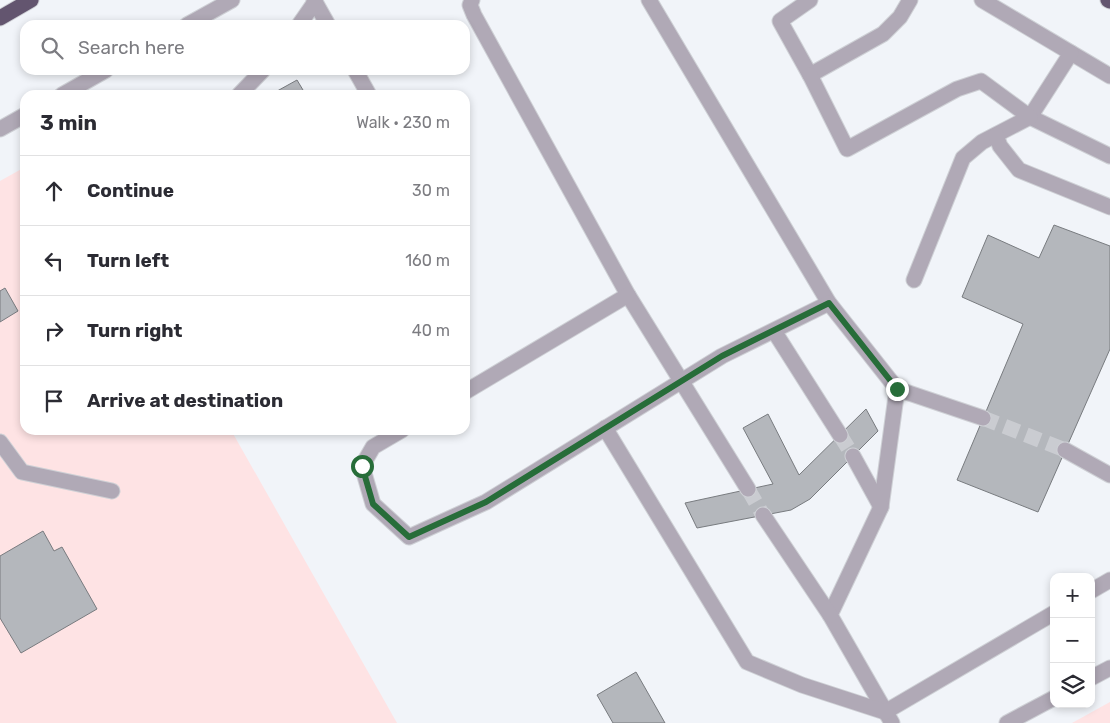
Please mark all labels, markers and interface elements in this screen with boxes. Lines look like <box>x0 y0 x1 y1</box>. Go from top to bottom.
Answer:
search box <box>20 20 470 75</box>
icon: search <box>38 34 66 62</box>
text: Search here <box>78 36 185 59</box>
text: 3 min <box>40 110 97 135</box>
text: Walk · 230 m <box>356 113 450 132</box>
icon: ahead <box>40 177 68 205</box>
text: Continue <box>87 179 174 202</box>
text: 30 m <box>412 181 450 200</box>
icon: left <box>40 247 68 275</box>
text: Turn left <box>87 249 169 272</box>
text: 160 m <box>405 251 450 270</box>
icon: right <box>40 317 68 345</box>
text: Turn right <box>87 319 182 342</box>
text: 40 m <box>412 321 450 340</box>
route end <box>886 378 909 401</box>
icon: arrive <box>40 387 68 415</box>
text: Arrive at destination <box>87 389 283 412</box>
route start <box>351 455 374 478</box>
map controls <box>1050 573 1095 708</box>
button: + <box>1050 573 1095 618</box>
button: − <box>1050 618 1095 663</box>
button: layers <box>1050 663 1095 708</box>

